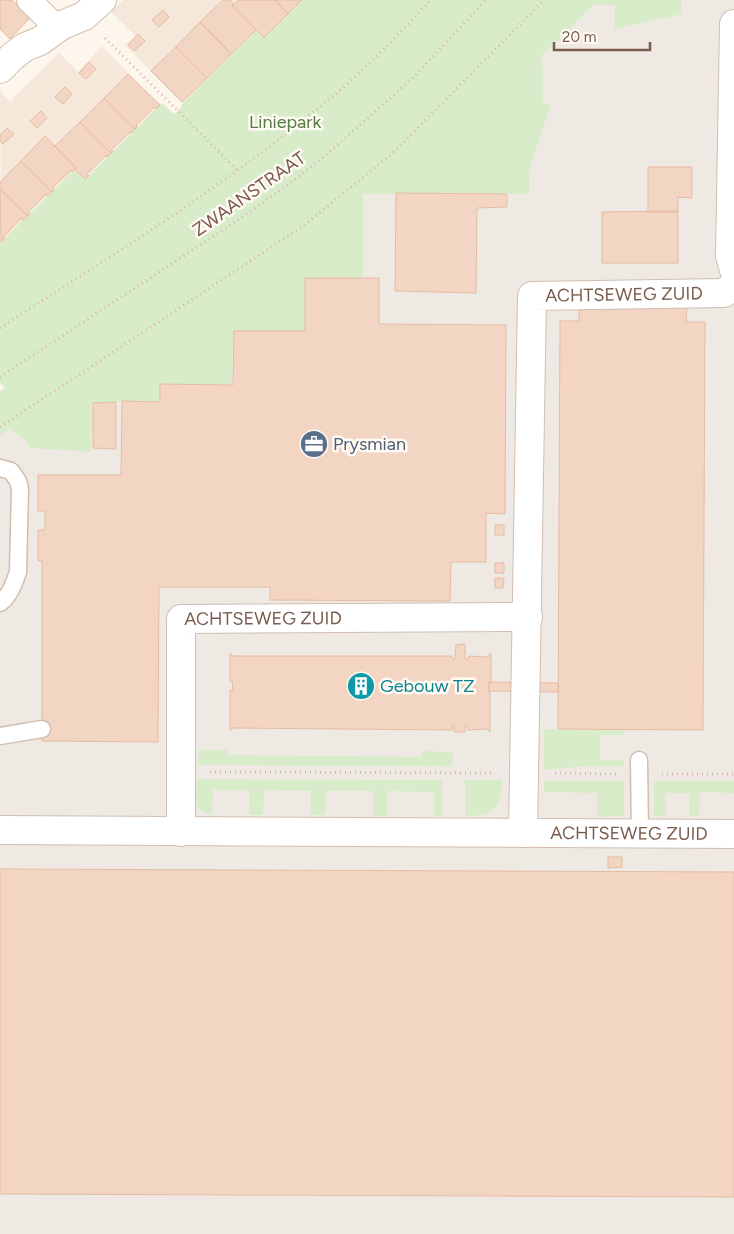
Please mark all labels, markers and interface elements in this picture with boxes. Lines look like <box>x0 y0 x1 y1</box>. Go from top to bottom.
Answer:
scale bar <box>554 20 650 52</box>
text: 20 m <box>562 28 596 46</box>
park label: Liniepark <box>249 111 321 133</box>
street label: ZWAANSTRAAT <box>188 147 310 241</box>
street label: ACHTSEWEG ZUID <box>545 282 703 307</box>
office icon: Prysmian <box>299 429 329 459</box>
place label: Prysmian <box>333 433 406 455</box>
street label: ACHTSEWEG ZUID <box>184 607 342 630</box>
building icon: Gebouw TZ <box>346 671 376 701</box>
place label: Gebouw TZ <box>380 675 475 697</box>
street label: ACHTSEWEG ZUID <box>550 822 708 845</box>

